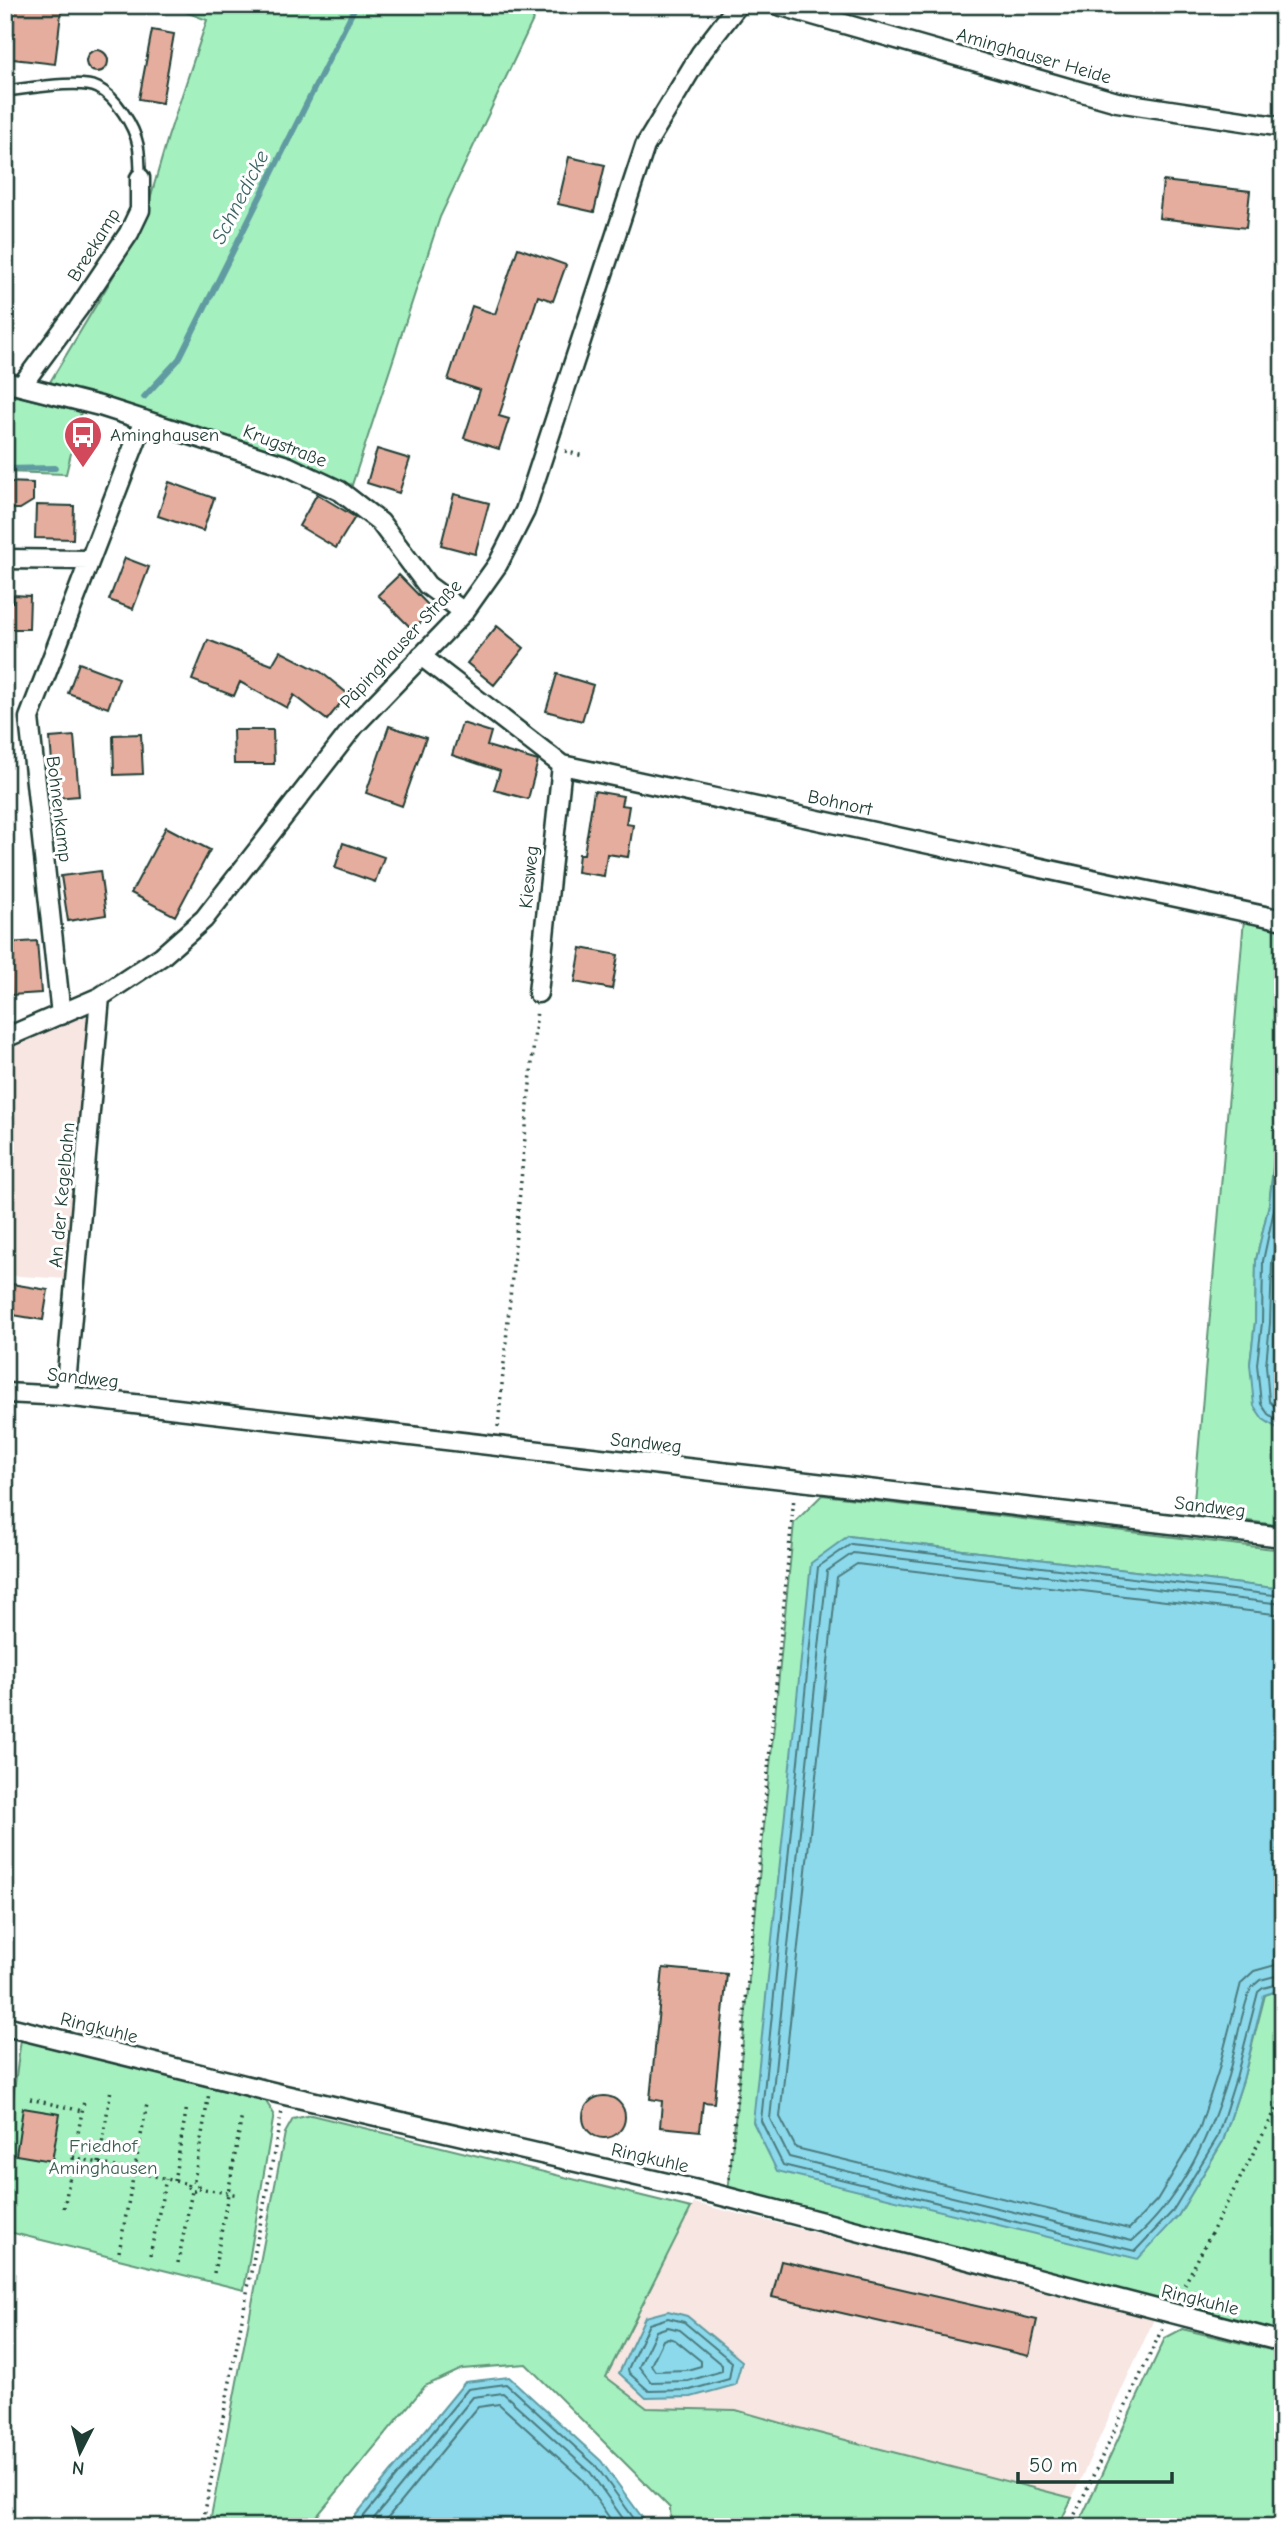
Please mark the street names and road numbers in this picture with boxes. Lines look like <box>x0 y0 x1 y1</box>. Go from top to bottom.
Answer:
street label: Aminghauser Heide <box>954 23 1114 89</box>
street label: Breekamp <box>63 204 125 286</box>
street label: Krugstraße <box>240 420 330 472</box>
street label: Päpinghauser Straße <box>336 575 466 713</box>
street label: Bohnenkamp <box>42 755 76 863</box>
street label: Bohnort <box>806 785 875 821</box>
street label: Kiesweg <box>515 845 543 909</box>
street label: An der Kegelbahn <box>45 1121 79 1269</box>
street label: Sandweg <box>46 1363 120 1393</box>
street label: Sandweg <box>609 1428 683 1458</box>
street label: Sandweg <box>1173 1492 1247 1522</box>
street label: Ringkuhle <box>58 2008 140 2048</box>
street label: Ringkuhle <box>609 2138 691 2178</box>
street label: Ringkuhle <box>1159 2280 1241 2320</box>

